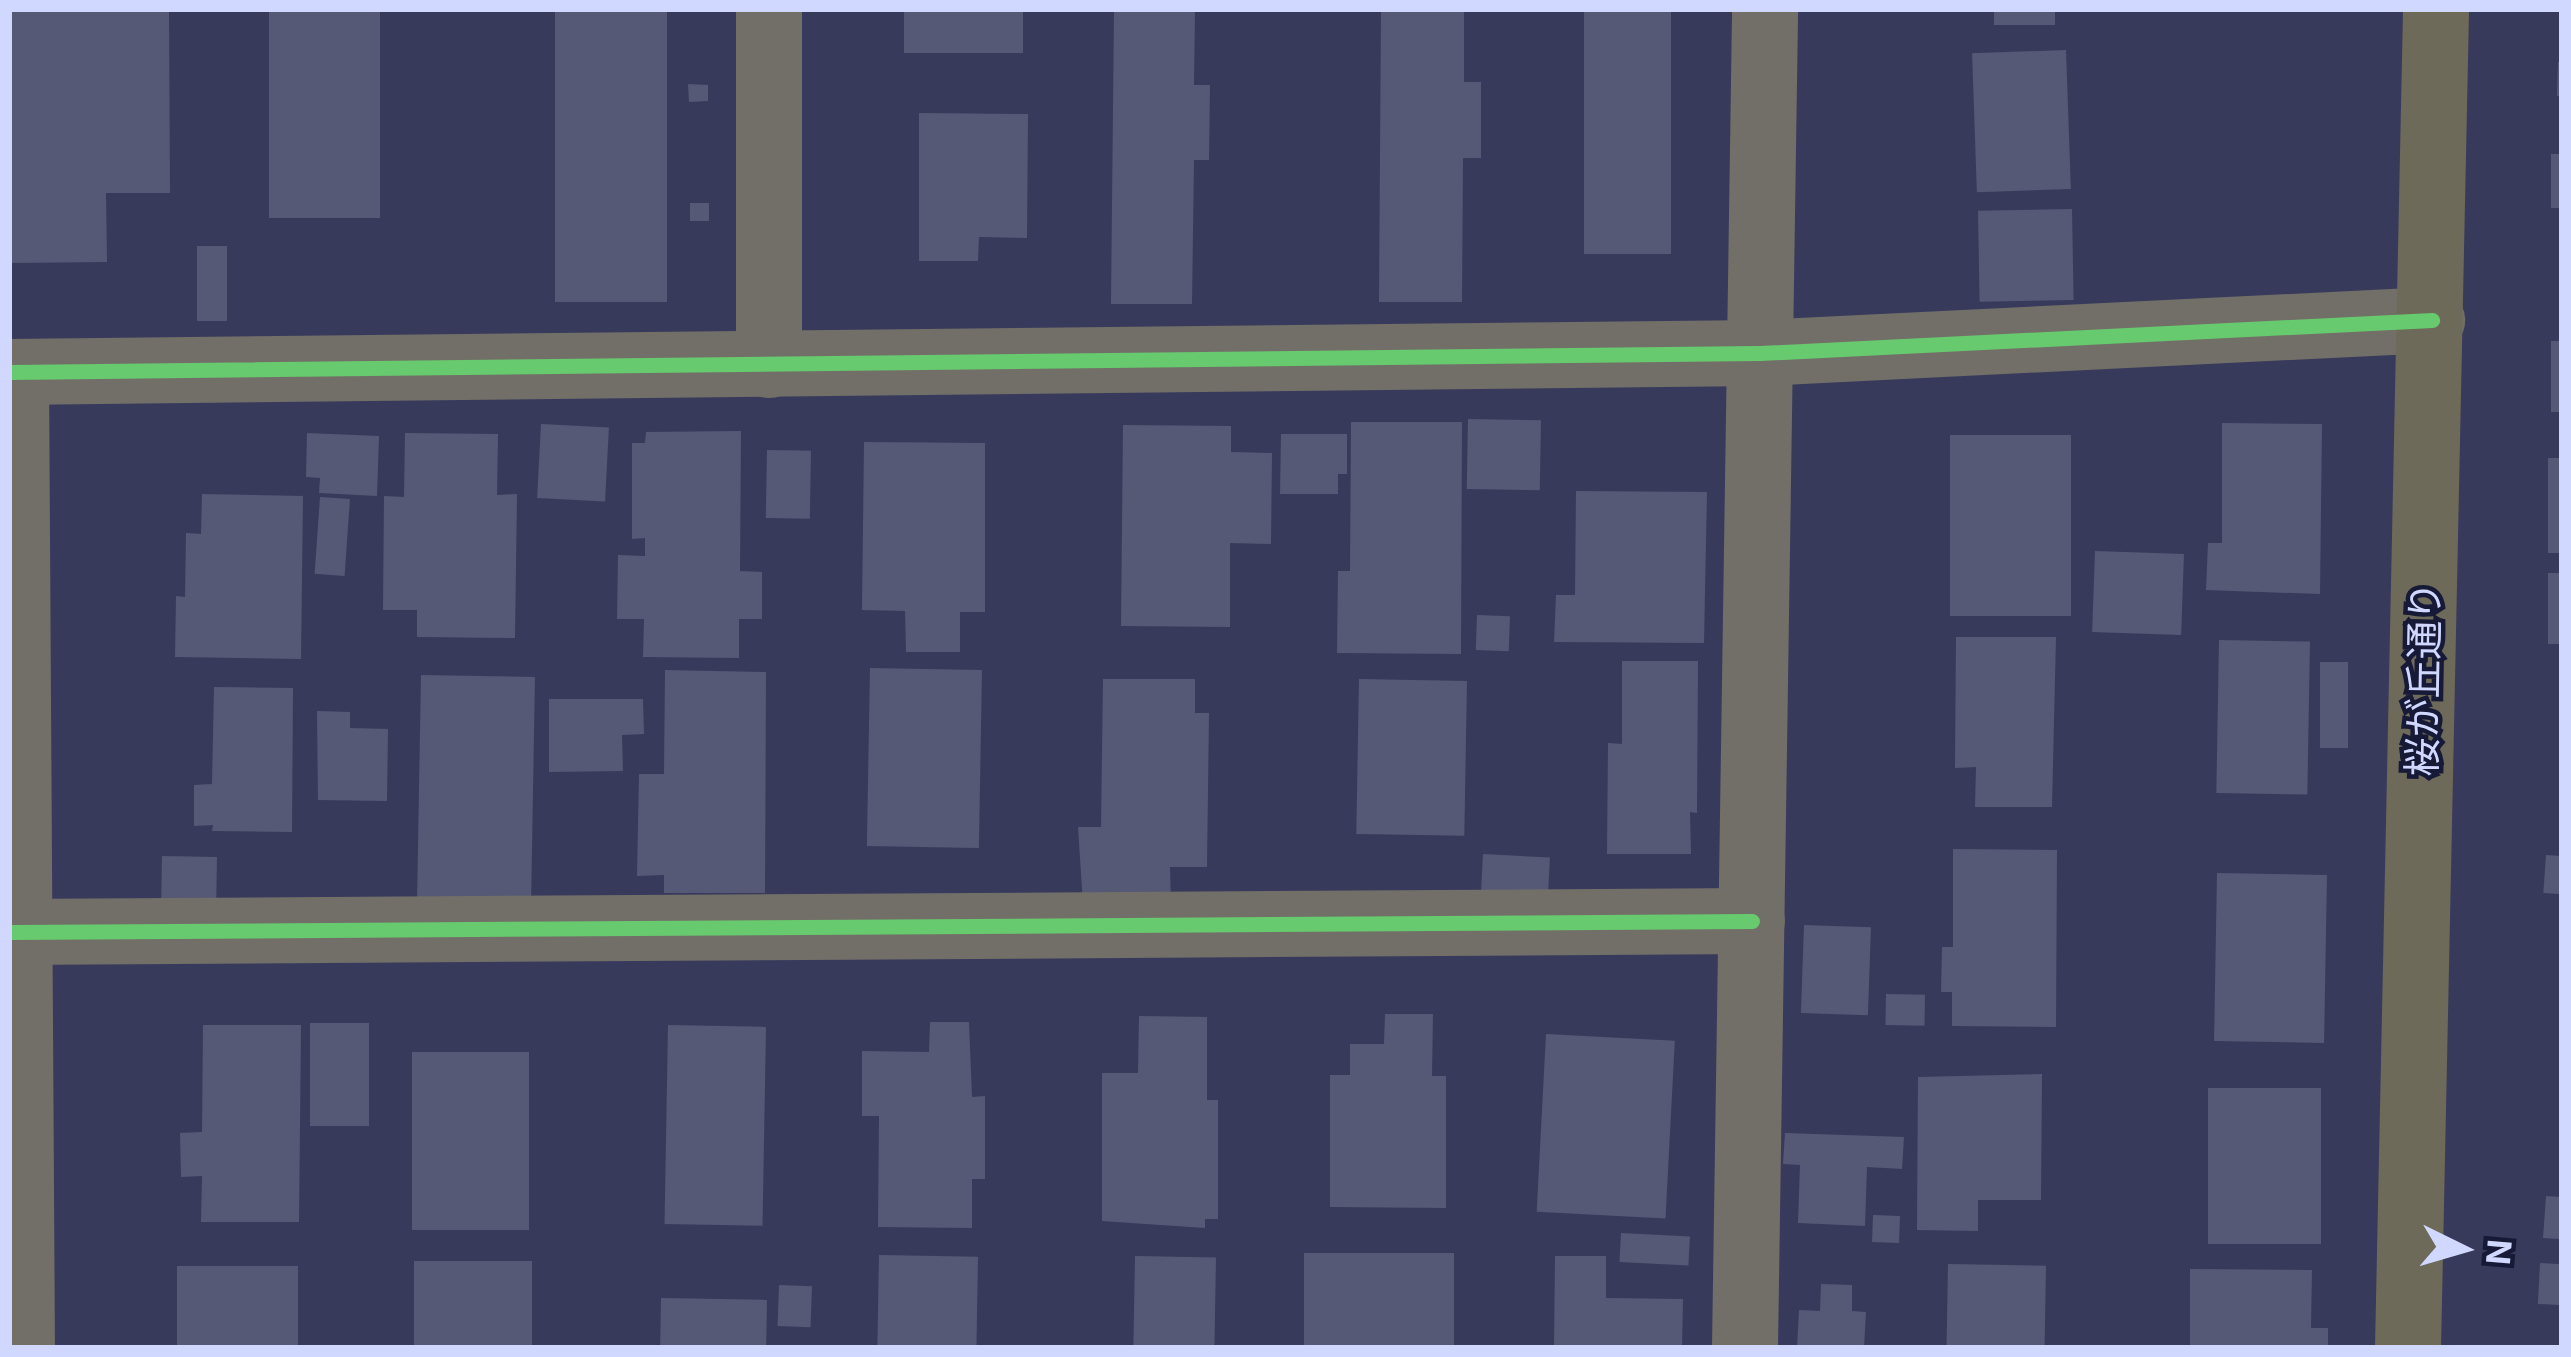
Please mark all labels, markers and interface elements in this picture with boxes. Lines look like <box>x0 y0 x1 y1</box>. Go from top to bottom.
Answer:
street label: 桜が丘通り <box>2399 581 2449 777</box>
north arrow <box>2403 1189 2523 1309</box>
text: N <box>2478 1238 2520 1266</box>

